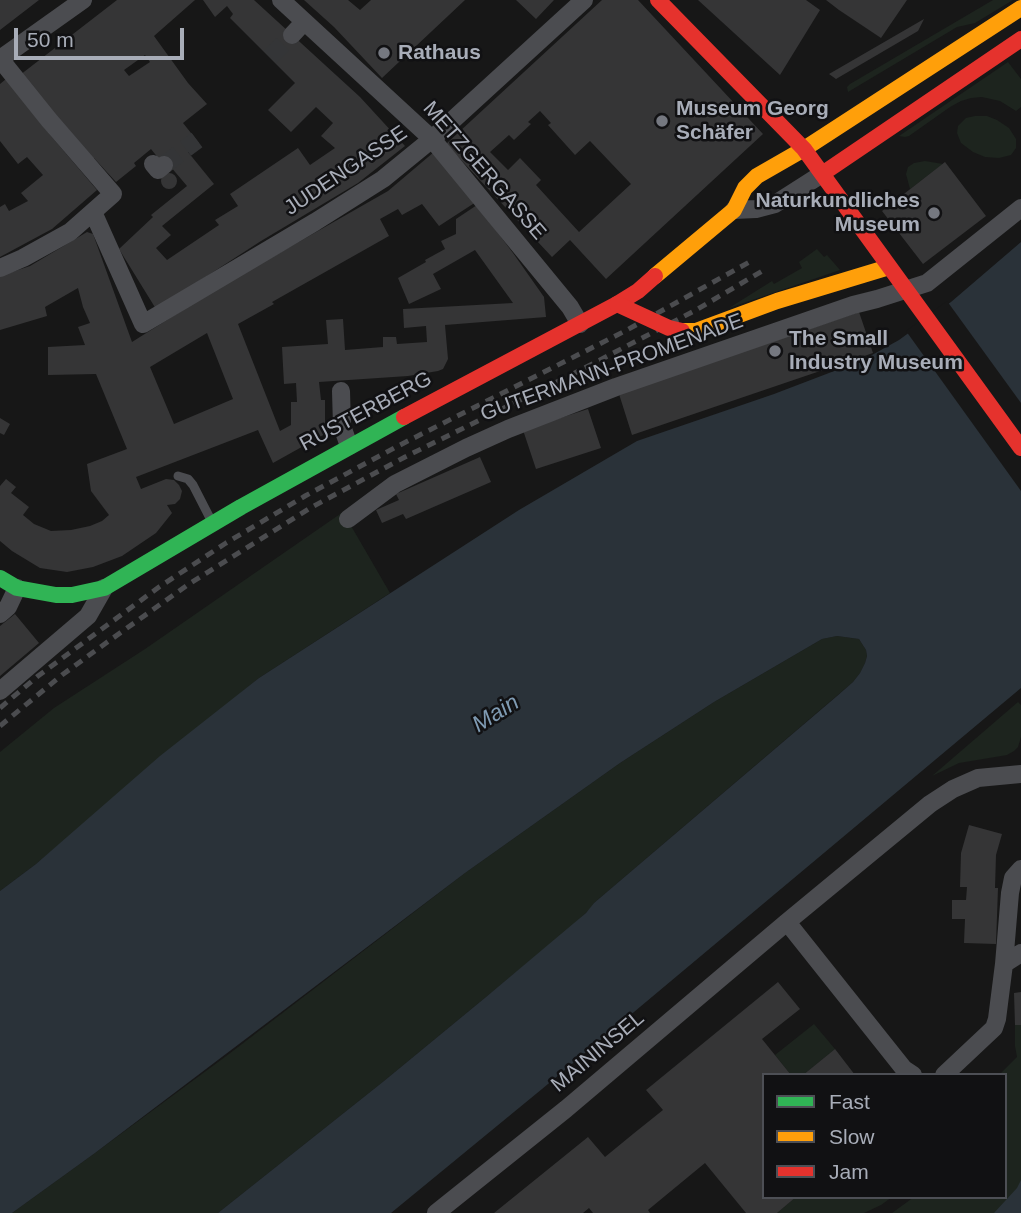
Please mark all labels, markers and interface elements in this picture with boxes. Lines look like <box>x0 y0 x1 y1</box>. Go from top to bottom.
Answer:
scale bar <box>18 14 187 58</box>
text: 50 m <box>27 28 74 51</box>
place label: Rathaus <box>398 40 481 66</box>
marker: Rathaus <box>376 45 392 61</box>
place label: Museum Georg Schäfer <box>676 96 829 146</box>
street label: METZGERGASSE <box>417 97 551 245</box>
marker: Museum Georg Schäfer <box>654 113 670 129</box>
street label: JUDENGASSE <box>280 121 412 221</box>
place label: Naturkundliches Museum <box>755 188 920 238</box>
marker: Naturkundliches Museum <box>926 205 942 221</box>
street label: GUTERMANN-PROMENADE <box>477 309 747 427</box>
place label: The Small Industry Museum <box>789 326 963 376</box>
marker: The Small Industry Museum <box>767 343 783 359</box>
street label: RUSTERBERG <box>296 367 436 457</box>
water label: Main <box>468 689 524 739</box>
street label: MAININSEL <box>547 1006 649 1098</box>
legend <box>762 1073 1007 1199</box>
text: Fast <box>829 1090 870 1113</box>
text: Slow <box>829 1125 875 1148</box>
text: Jam <box>829 1160 869 1183</box>

